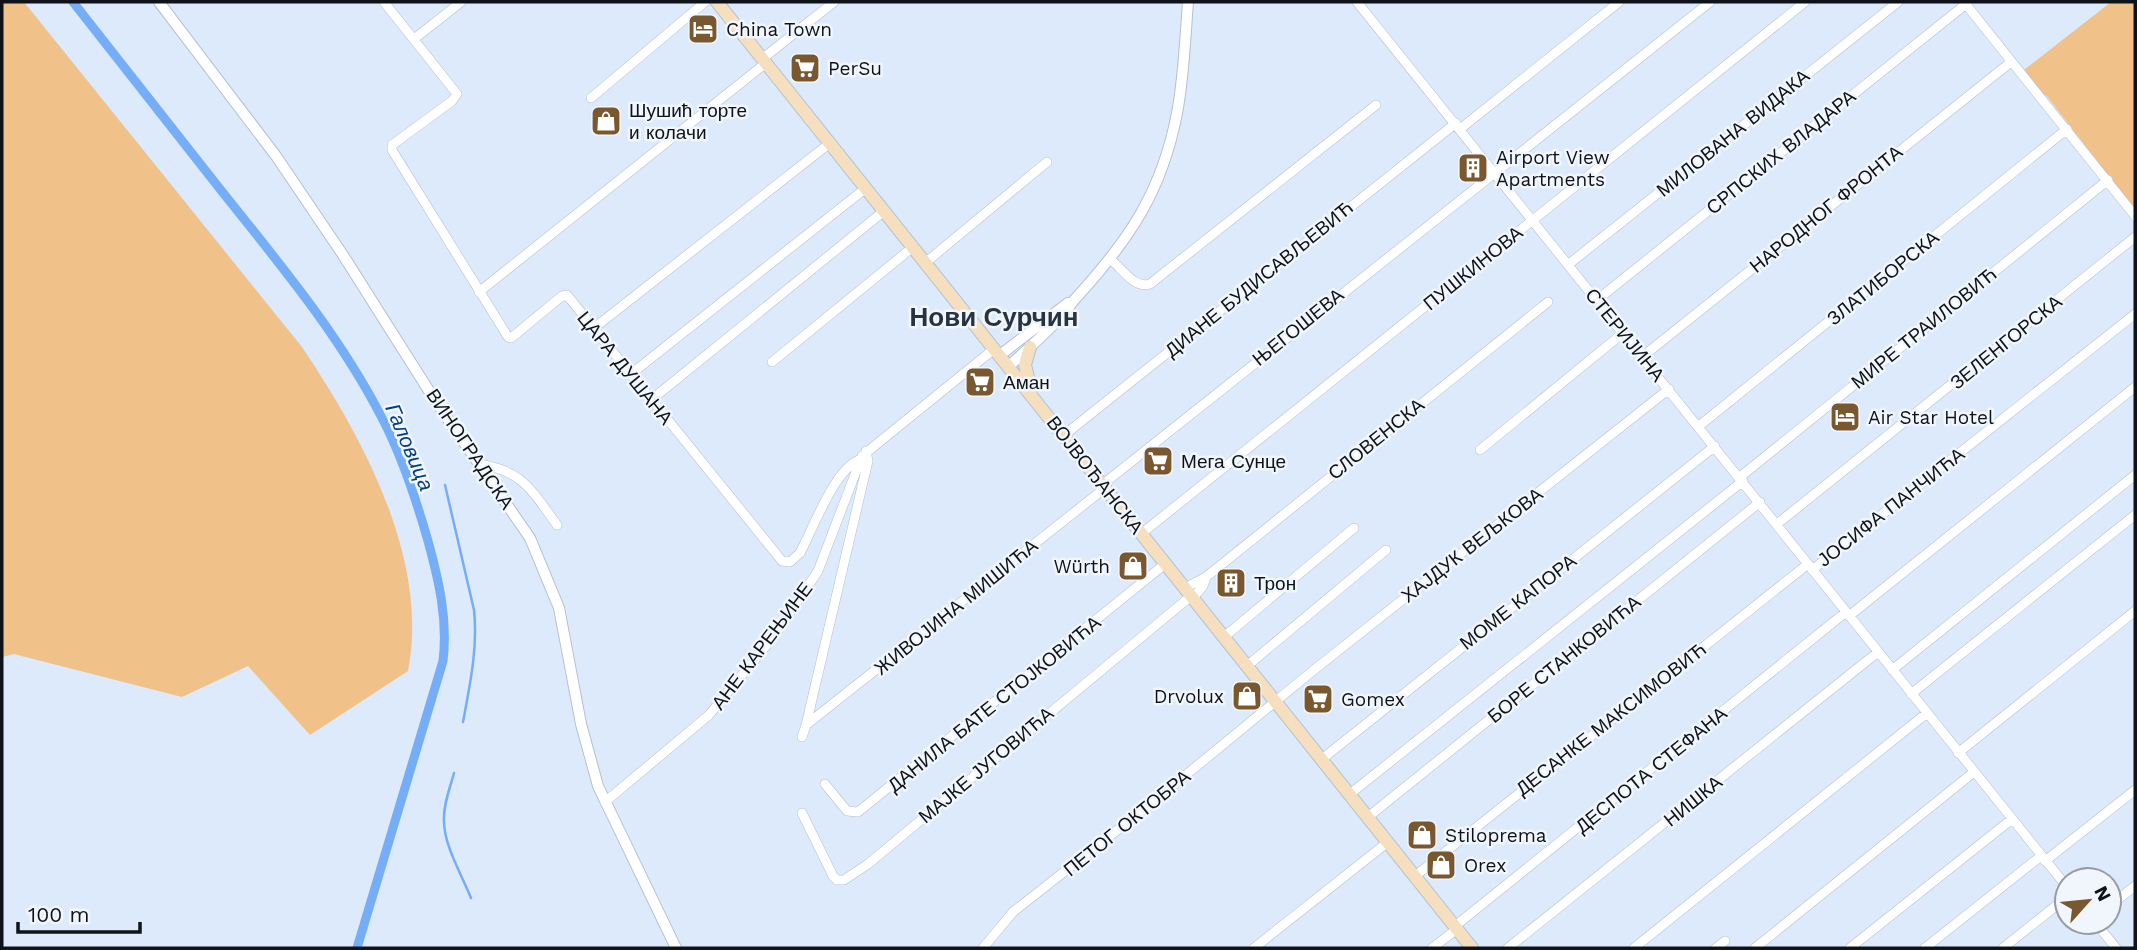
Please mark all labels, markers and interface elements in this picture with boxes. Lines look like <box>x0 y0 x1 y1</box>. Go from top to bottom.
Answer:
hotel icon: China Town <box>686 12 720 46</box>
place label: China Town <box>726 18 832 41</box>
supermarket icon: PerSu <box>788 51 822 85</box>
place label: PerSu <box>828 57 882 80</box>
street label: МИЛОВАНА ВИДАКА <box>1652 64 1814 202</box>
street label: СРПСКИХ ВЛАДАРА <box>1702 84 1861 219</box>
place label: Шушић торте и колачи <box>629 99 747 144</box>
shop icon: Шушић торте и колачи <box>589 104 623 138</box>
street label: НАРОДНОГ ФРОНТА <box>1745 140 1907 278</box>
place label: Airport View Apartments <box>1496 146 1610 191</box>
building icon: Airport View Apartments <box>1456 151 1490 185</box>
street label: ДИАНЕ БУДИСАВЉЕВИЋ <box>1160 196 1358 362</box>
street label: ПУШКИНОВА <box>1419 221 1528 315</box>
street label: ЗЛАТИБОРСКА <box>1822 226 1944 330</box>
street label: МИРЕ ТРАИЛОВИЋ <box>1847 262 2001 394</box>
street label: ЊЕГОШЕВА <box>1248 283 1348 371</box>
street label: СТЕРИЈИНА <box>1580 284 1670 386</box>
street label: ЗЕЛЕНГОРСКА <box>1946 290 2067 394</box>
district label: Нови Сурчин <box>910 302 1078 332</box>
street label: ЦАРА ДУШАНА <box>572 307 678 429</box>
supermarket icon: Аман <box>963 365 997 399</box>
place label: Аман <box>1003 371 1050 394</box>
street label: ВИНОГРАДСКА <box>421 384 519 514</box>
street label: СЛОВЕНСКА <box>1323 393 1429 485</box>
water label: Галовица <box>380 400 440 494</box>
hotel icon: Air Star Hotel <box>1828 400 1862 434</box>
place label: Air Star Hotel <box>1868 406 1994 429</box>
street label: ВОЈВОЂАНСКА <box>1042 411 1148 539</box>
street label: ЈОСИФА ПАНЧИЋА <box>1813 442 1969 572</box>
supermarket icon: Мега Сунце <box>1141 444 1175 478</box>
place label: Мега Сунце <box>1181 450 1286 473</box>
street label: ХАЈДУК ВЕЉКОВА <box>1397 482 1548 607</box>
street label: ЖИВОЈИНА МИШИЋА <box>870 534 1043 680</box>
shop icon: Würth <box>1116 549 1150 583</box>
street label: МОМЕ КАПОРА <box>1455 549 1581 655</box>
place label: Würth <box>1053 555 1110 578</box>
building icon: Трон <box>1214 566 1248 600</box>
place label: Трон <box>1254 572 1296 595</box>
street label: АНЕ КАРЕЊИНЕ <box>707 578 817 714</box>
street label: БОРЕ СТАНКОВИЋА <box>1483 590 1645 728</box>
street label: ДАНИЛА БАТЕ СТОЈКОВИЋА <box>883 611 1105 797</box>
street label: ДЕСАНКЕ МАКСИМОВИЋ <box>1511 637 1711 801</box>
shop icon: Drvolux <box>1230 679 1264 713</box>
supermarket icon: Gomex <box>1301 682 1335 716</box>
place label: Drvolux <box>1154 685 1224 708</box>
place label: Gomex <box>1341 688 1405 711</box>
street label: МАЈКЕ ЈУГОВИЋА <box>914 702 1058 828</box>
street label: ДЕСПОТА СТЕФАНА <box>1571 702 1732 838</box>
street label: ПЕТОГ ОКТОБРА <box>1059 765 1195 881</box>
street label: НИШКА <box>1659 770 1727 832</box>
shop icon: Stiloprema <box>1405 818 1439 852</box>
place label: Stiloprema <box>1445 824 1547 847</box>
shop icon: Orex <box>1424 848 1458 882</box>
place label: Orex <box>1464 854 1506 877</box>
north arrow <box>2053 866 2123 936</box>
text: N <box>2089 882 2116 905</box>
scale bar <box>18 890 140 934</box>
text: 100 m <box>28 902 90 927</box>

